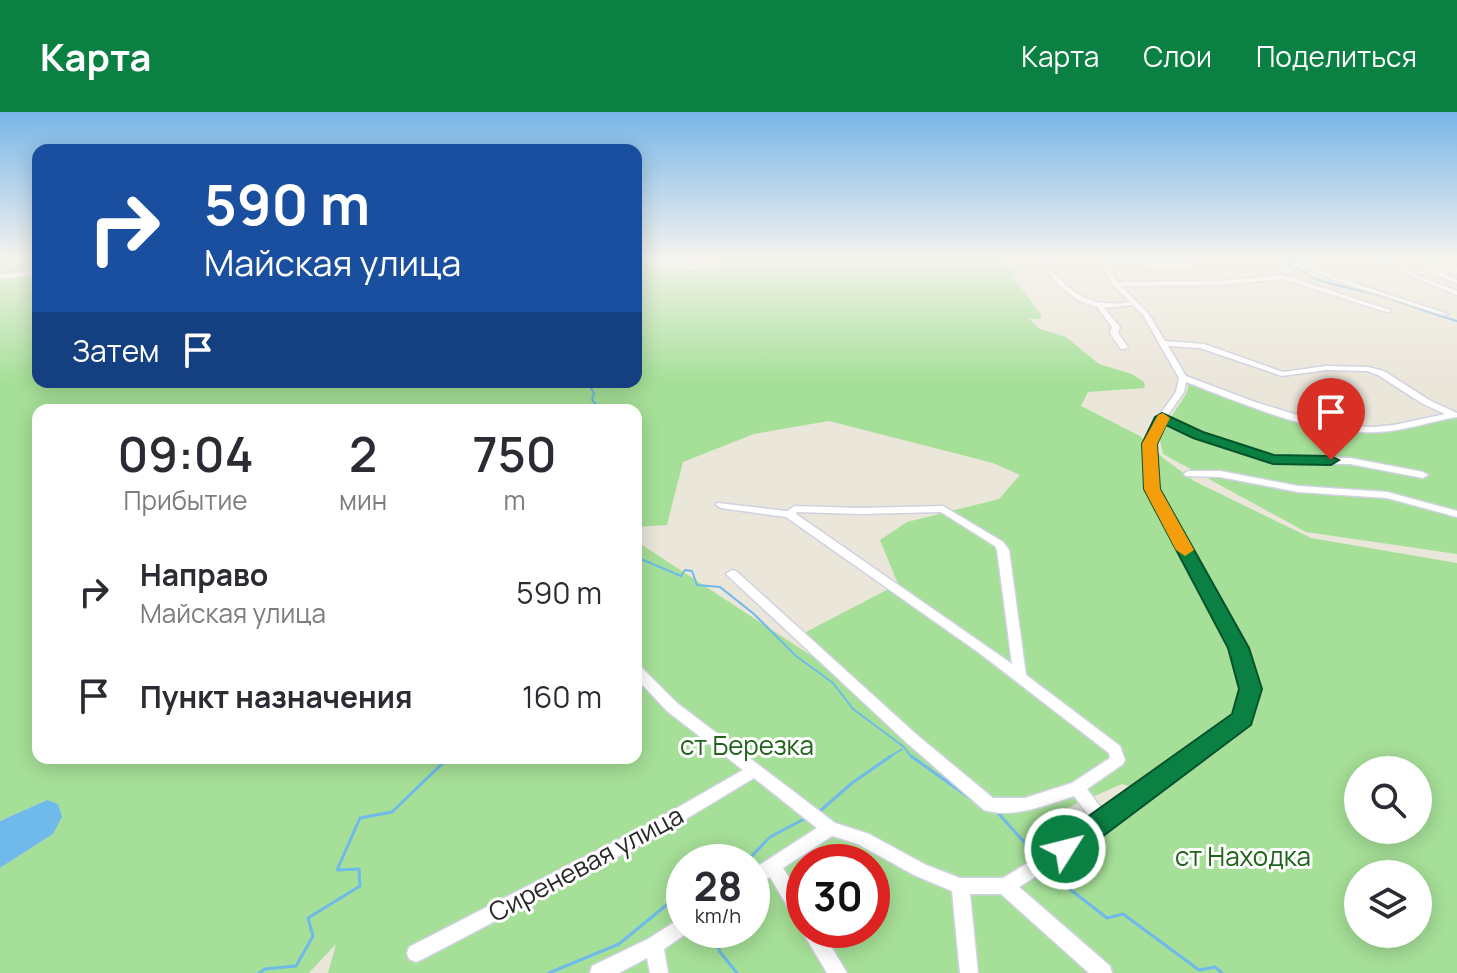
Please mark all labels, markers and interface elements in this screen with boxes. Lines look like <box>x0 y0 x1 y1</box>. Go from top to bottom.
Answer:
text: Карта <box>40 30 152 82</box>
text: Карта <box>1021 37 1099 75</box>
text: Слои <box>1143 37 1212 75</box>
text: Поделиться <box>1256 37 1417 75</box>
text: 590 m <box>204 165 370 242</box>
icon: right <box>72 176 176 280</box>
text: Майская улица <box>204 238 461 287</box>
icon: arrive <box>176 328 220 372</box>
text: Затем <box>72 330 160 371</box>
pin <box>1297 378 1365 460</box>
icon: arrive <box>1309 390 1353 434</box>
text: 09:04 <box>117 421 254 486</box>
text: 2 <box>349 421 377 486</box>
text: 750 <box>473 421 557 486</box>
text: Прибытие <box>124 482 247 518</box>
text: мин <box>339 482 387 518</box>
text: m <box>504 482 526 518</box>
text: Направо <box>140 554 268 595</box>
icon: right <box>72 570 116 614</box>
text: 590 m <box>516 572 602 613</box>
text: Майская улица <box>140 595 326 631</box>
icon: arrive <box>72 674 116 718</box>
text: Пункт назначения <box>140 676 413 717</box>
text: 160 m <box>522 676 602 717</box>
park label: ст Березка <box>680 727 814 763</box>
map controls <box>1344 756 1432 948</box>
button: search <box>1344 756 1432 844</box>
street label: Сиреневая улица <box>482 797 689 930</box>
position arrow <box>1023 807 1107 891</box>
park label: ст Находка <box>1175 838 1311 874</box>
speed limit sign: 30 <box>786 844 890 948</box>
text: 28 <box>694 858 742 913</box>
button: layers <box>1344 860 1432 948</box>
text: km/h <box>695 902 741 929</box>

